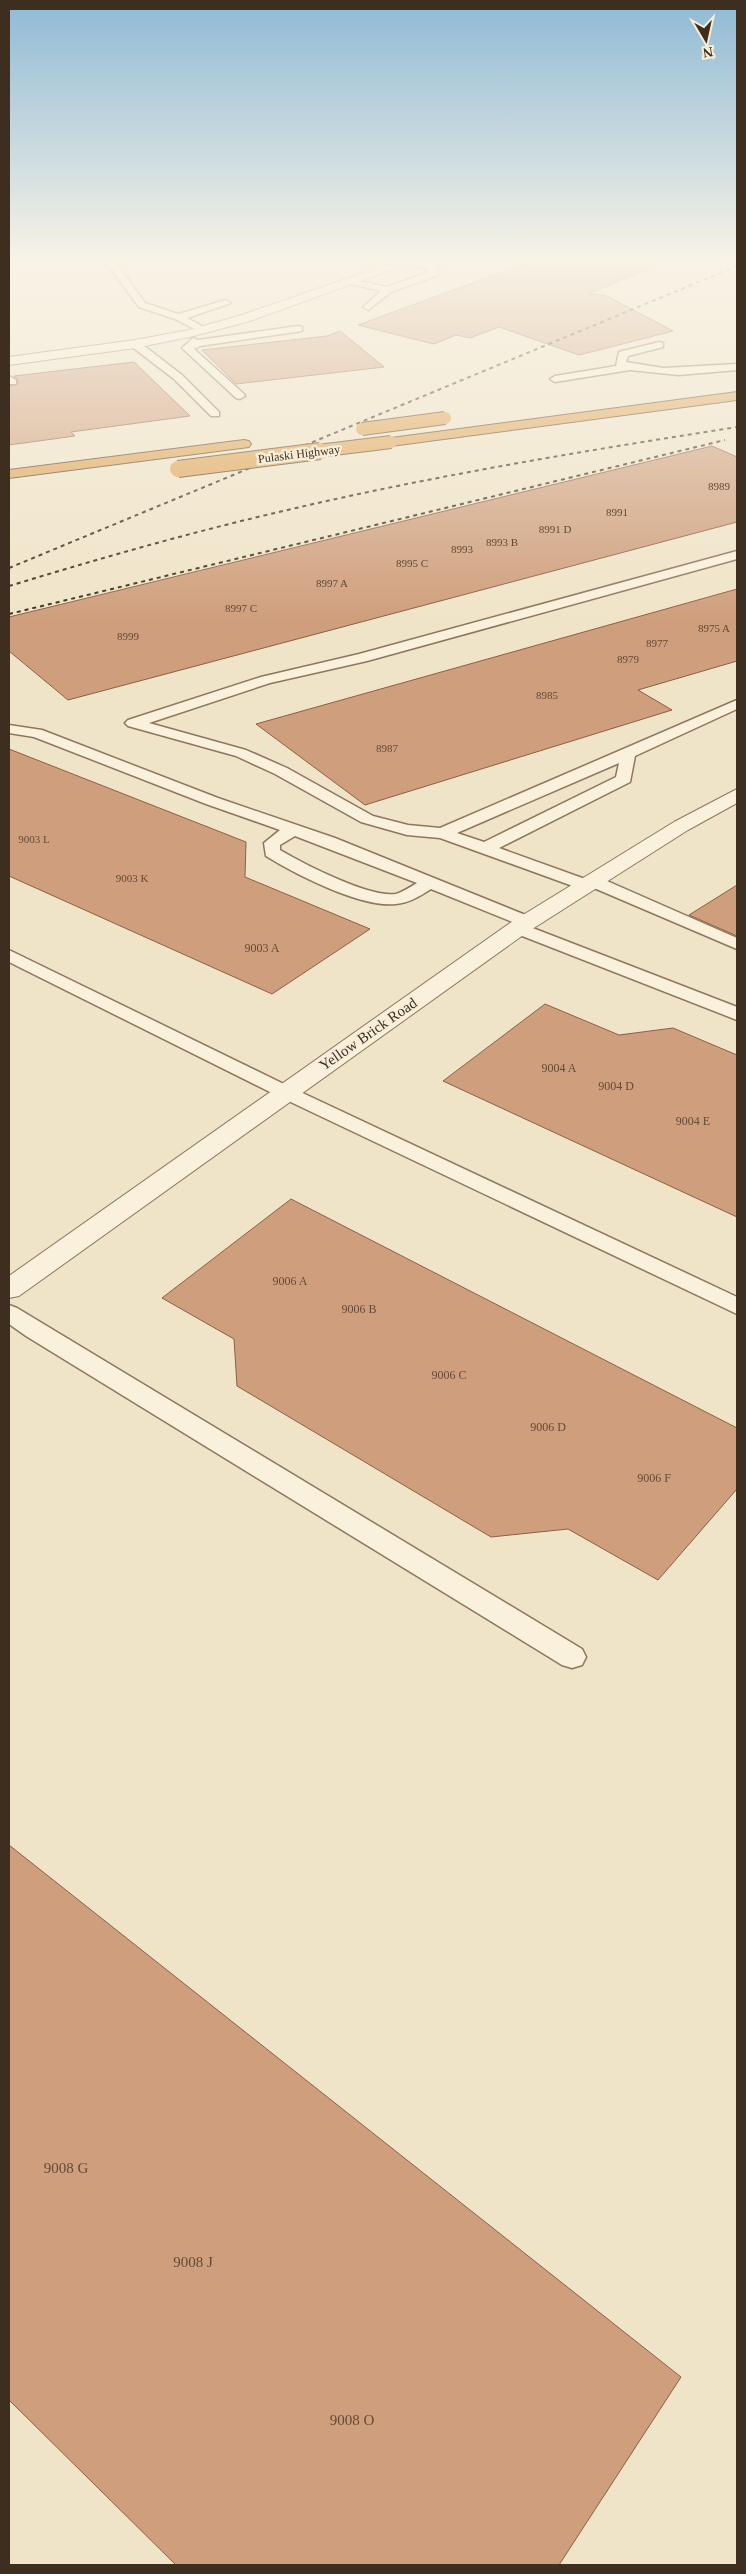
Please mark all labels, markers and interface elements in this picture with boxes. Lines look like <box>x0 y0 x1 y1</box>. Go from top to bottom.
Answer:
north arrow <box>681 15 731 65</box>
text: N <box>702 44 714 61</box>
street label: Pulaski Highway <box>257 442 341 466</box>
house number: 8989 <box>708 480 731 492</box>
house number: 8991 <box>606 506 628 518</box>
house number: 8991 D <box>539 523 571 535</box>
house number: 8993 B <box>486 536 518 548</box>
house number: 8993 <box>451 543 474 555</box>
house number: 8995 C <box>396 557 428 569</box>
house number: 8997 A <box>316 577 348 589</box>
house number: 8997 C <box>225 602 257 614</box>
house number: 8975 A <box>698 622 730 634</box>
house number: 8999 <box>117 630 140 642</box>
house number: 8977 <box>646 637 669 649</box>
house number: 8979 <box>617 653 640 665</box>
house number: 8985 <box>536 689 559 701</box>
house number: 8987 <box>376 742 399 754</box>
house number: 9003 L <box>18 833 50 845</box>
house number: 9003 K <box>116 872 148 884</box>
house number: 9003 A <box>244 941 280 955</box>
street label: Yellow Brick Road <box>316 994 420 1074</box>
house number: 9004 A <box>541 1061 577 1075</box>
house number: 9004 D <box>598 1079 634 1093</box>
house number: 9004 E <box>676 1114 710 1128</box>
house number: 9006 A <box>272 1274 308 1288</box>
house number: 9006 B <box>341 1302 377 1316</box>
house number: 9006 C <box>431 1368 467 1382</box>
house number: 9006 D <box>530 1420 566 1434</box>
house number: 9006 F <box>637 1471 671 1485</box>
house number: 9008 G <box>44 2160 88 2176</box>
house number: 9008 J <box>173 2254 213 2270</box>
house number: 9008 O <box>330 2412 374 2428</box>

